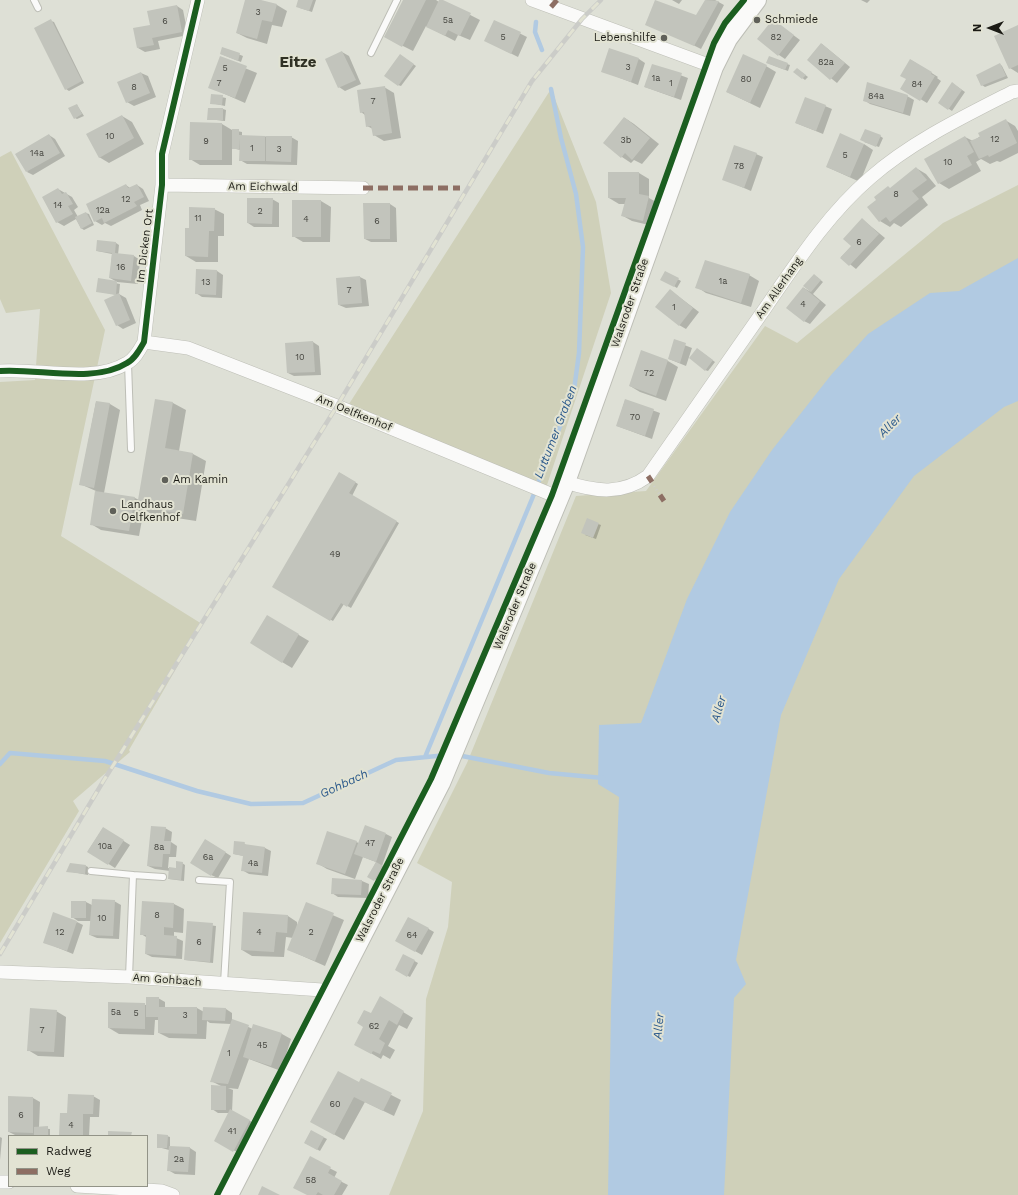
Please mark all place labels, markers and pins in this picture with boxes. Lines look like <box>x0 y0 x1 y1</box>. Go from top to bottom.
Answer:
place label: Schmiede <box>765 13 818 27</box>
marker: Schmiede <box>752 15 762 25</box>
place label: Lebenshilfe <box>594 31 656 45</box>
marker: Lebenshilfe <box>659 33 669 43</box>
place label: Am Kamin <box>173 473 228 487</box>
marker: Am Kamin <box>160 475 170 485</box>
place label: Landhaus Oelfkenhof <box>121 498 180 524</box>
marker: Landhaus Oelfkenhof <box>108 506 118 516</box>

